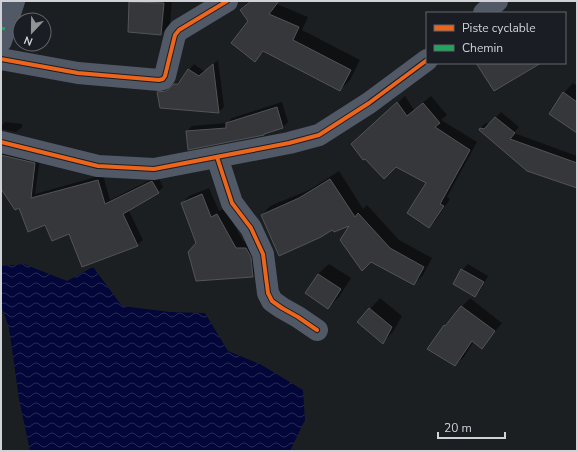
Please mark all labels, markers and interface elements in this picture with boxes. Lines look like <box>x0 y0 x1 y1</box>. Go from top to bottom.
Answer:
north arrow <box>12 12 52 52</box>
legend <box>426 12 566 64</box>
text: Piste cyclable <box>462 20 536 36</box>
text: N <box>22 32 35 49</box>
text: Chemin <box>462 40 503 56</box>
scale bar <box>438 414 505 440</box>
text: 20 m <box>444 420 472 436</box>

